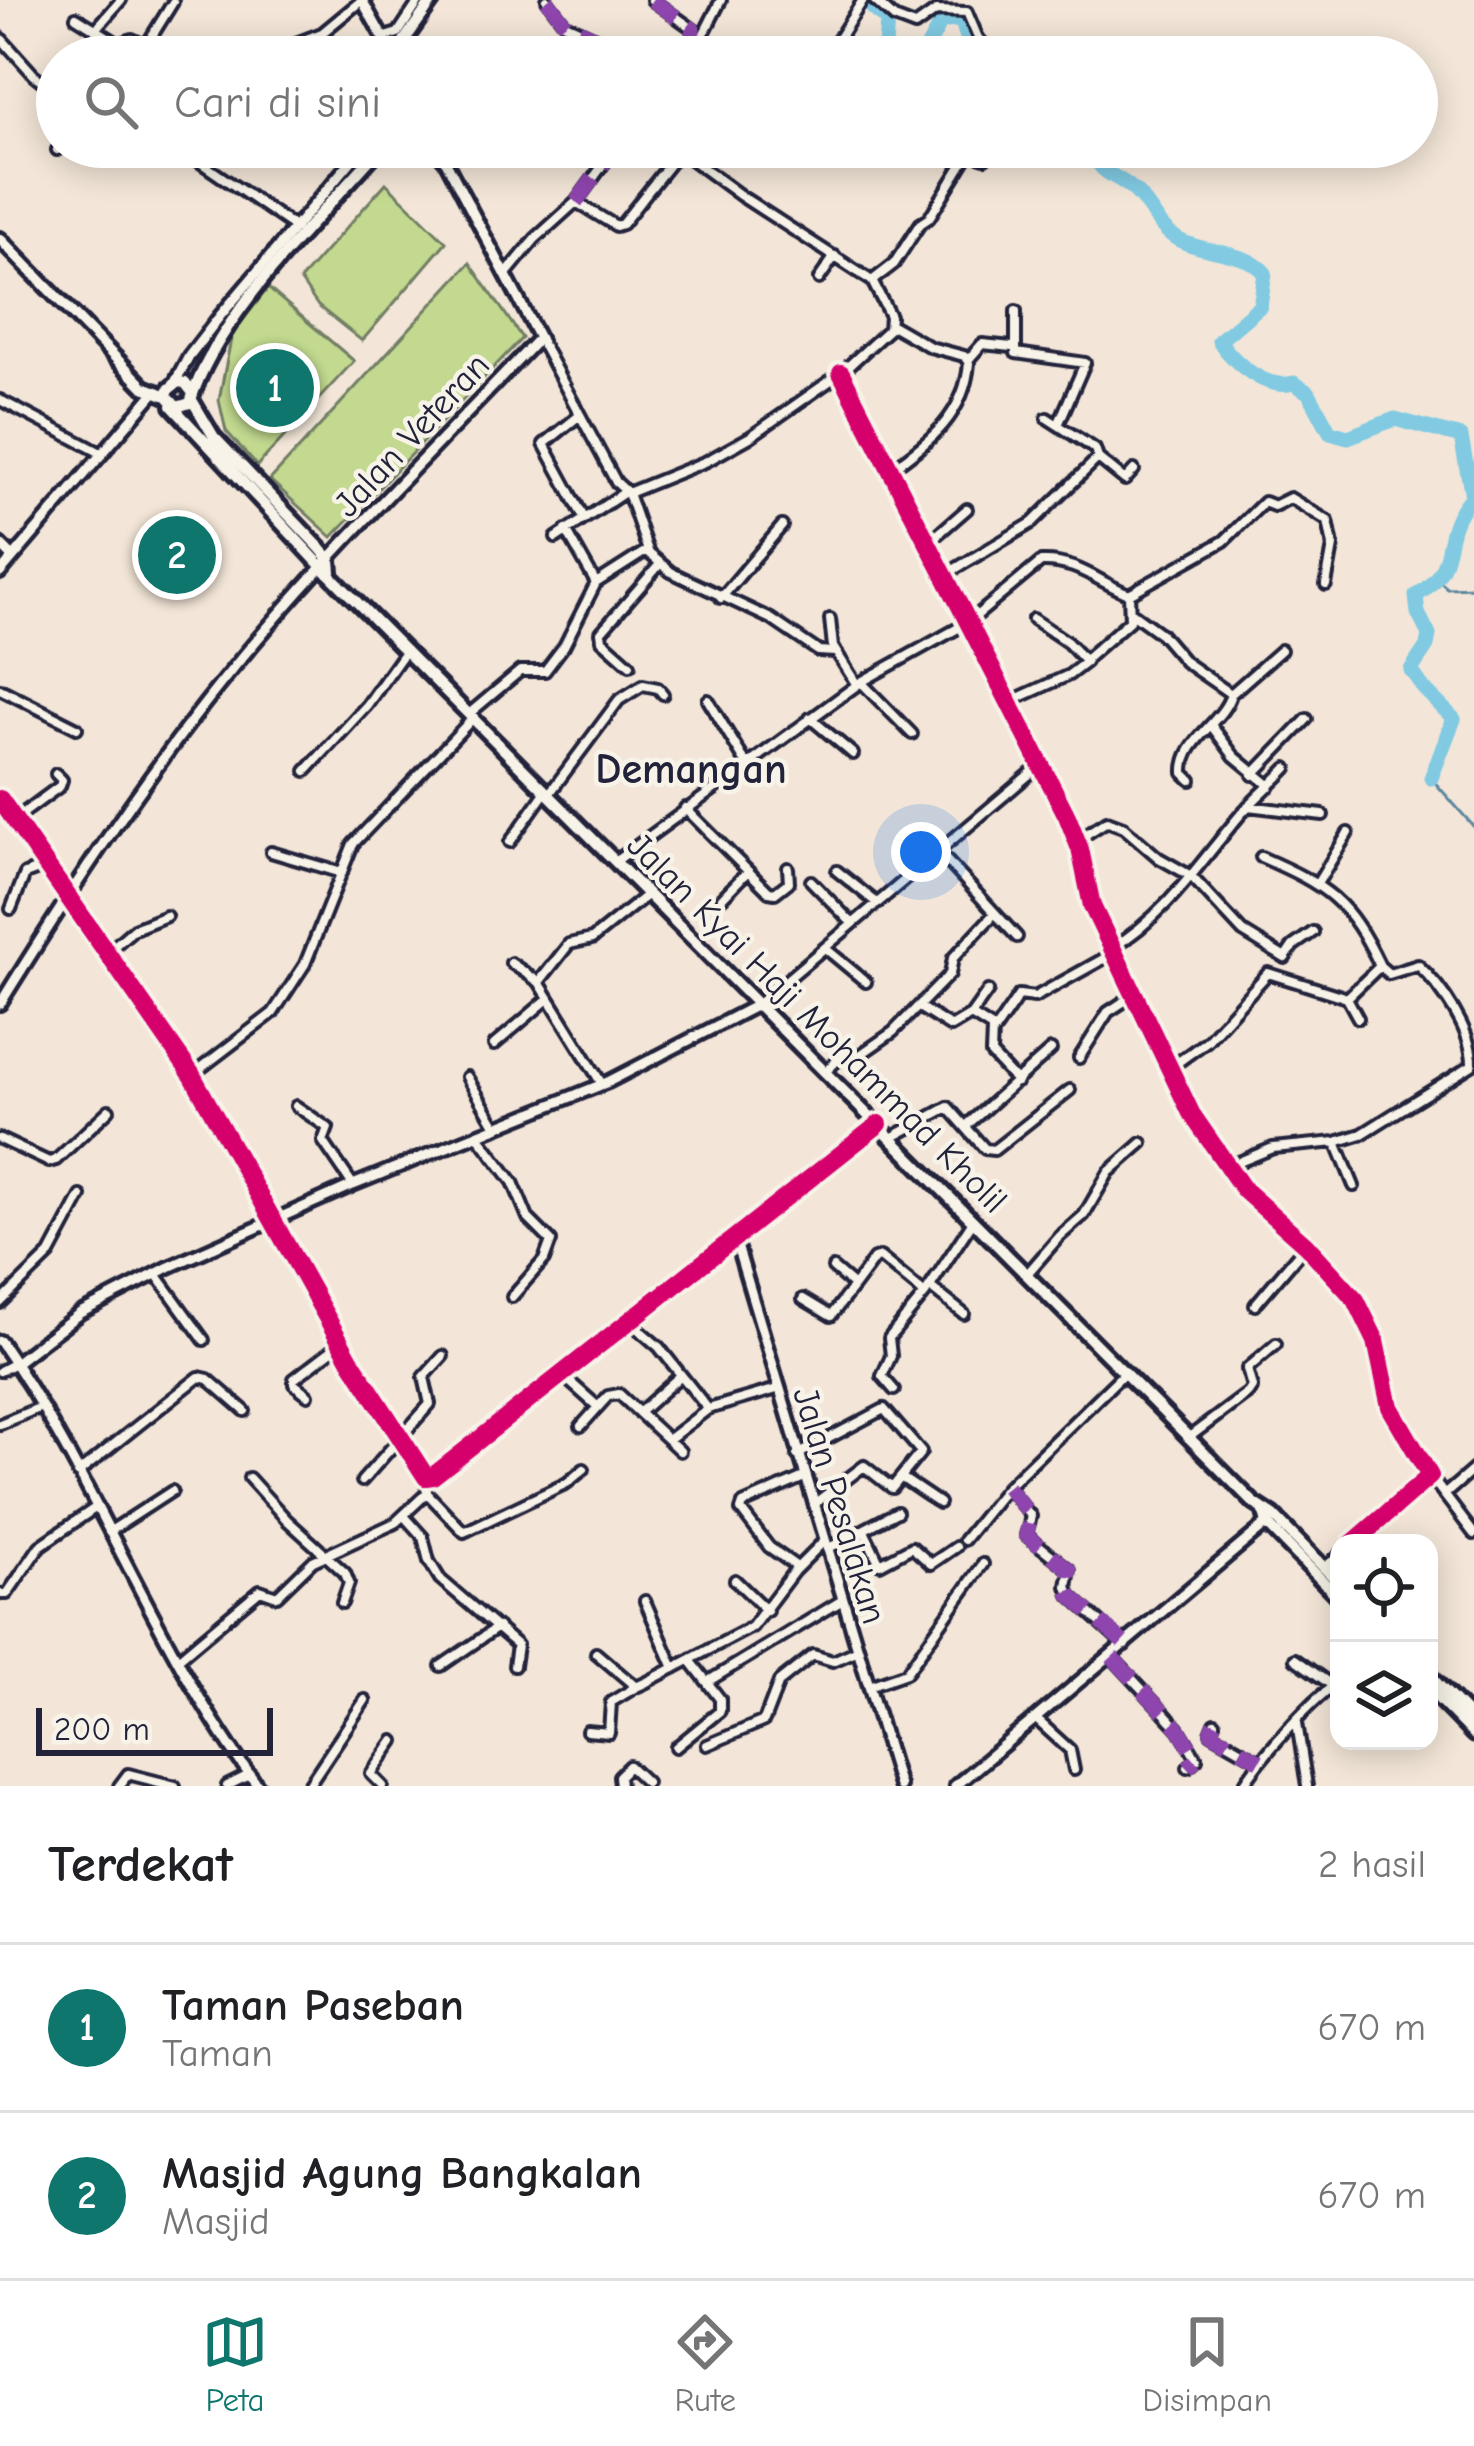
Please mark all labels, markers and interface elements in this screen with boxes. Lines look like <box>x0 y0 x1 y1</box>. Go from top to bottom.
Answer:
search box <box>36 36 1438 168</box>
icon: search <box>78 69 144 135</box>
text: Cari di sini <box>174 76 381 128</box>
pin: 1 <box>236 343 314 433</box>
street label: Jalan Veteran <box>326 345 498 525</box>
pin: 2 <box>138 510 216 600</box>
district label: Demangan <box>595 745 787 794</box>
your location <box>891 822 951 882</box>
street label: Jalan Kyai Haji Mohammad Kholil <box>619 825 1015 1221</box>
street label: Jalan Pesalakan <box>784 1382 895 1629</box>
map controls <box>1330 1534 1438 1750</box>
button: locate <box>1330 1534 1438 1642</box>
button: layers <box>1330 1642 1438 1750</box>
scale bar <box>36 1702 273 1755</box>
text: 200 m <box>54 1710 150 1748</box>
text: Terdekat <box>48 1835 233 1894</box>
text: 2 hasil <box>1318 1842 1426 1887</box>
text: Taman Paseban <box>162 1979 464 2031</box>
text: 1 <box>79 2005 95 2050</box>
text: 670 m <box>1317 2005 1426 2050</box>
text: Taman <box>162 2031 273 2076</box>
text: Masjid Agung Bangkalan <box>162 2147 642 2199</box>
text: 2 <box>77 2173 97 2218</box>
text: 670 m <box>1317 2173 1426 2218</box>
text: Masjid <box>162 2199 270 2244</box>
tab: Peta <box>202 2309 268 2419</box>
tab: Rute <box>672 2309 738 2419</box>
tab: Disimpan <box>1142 2309 1272 2419</box>

